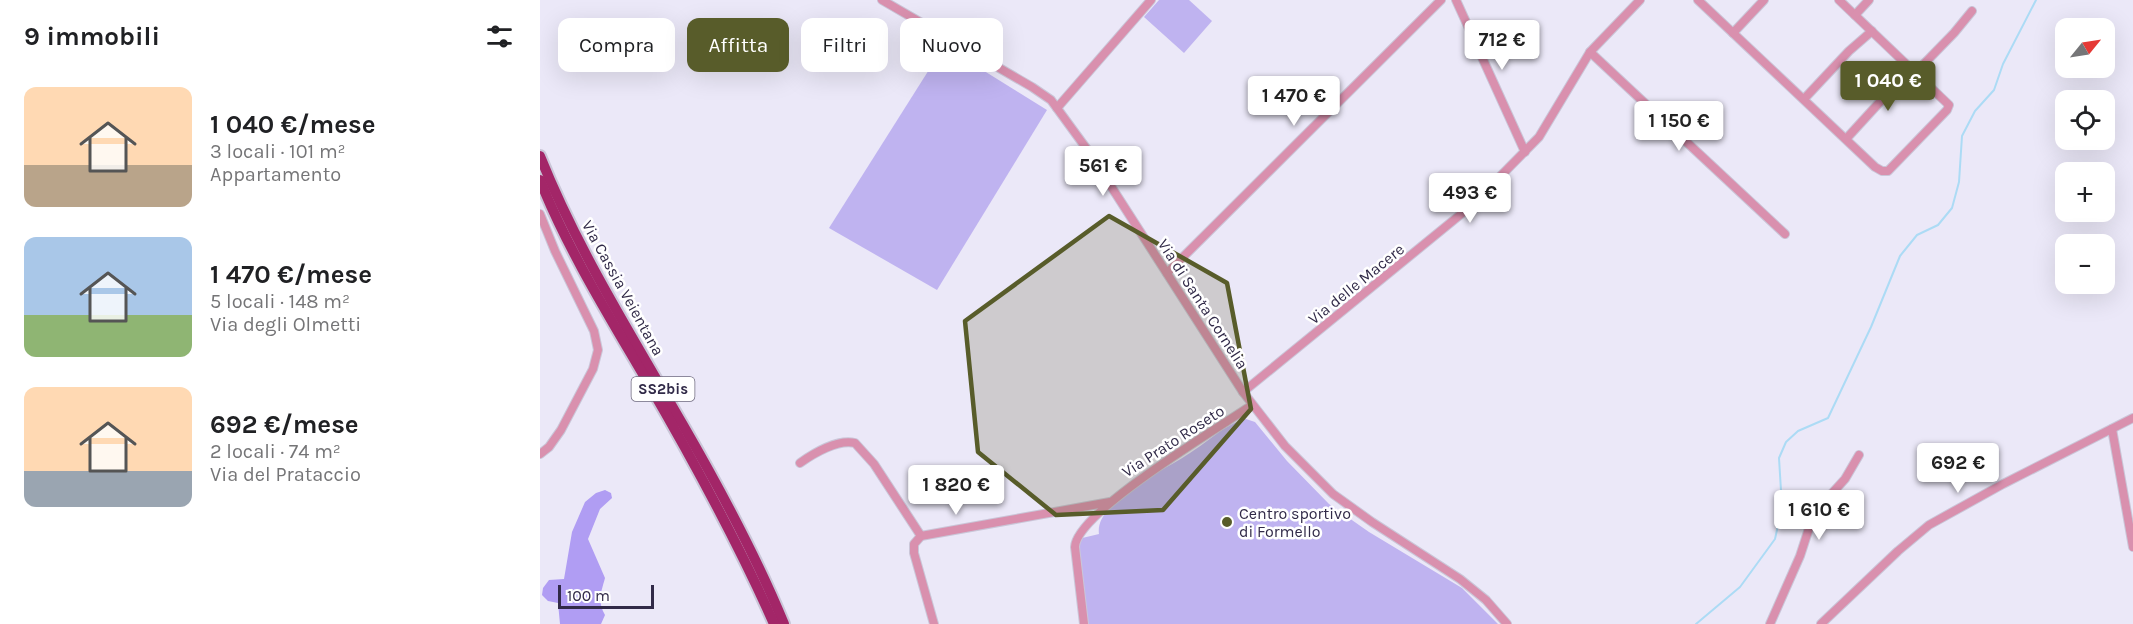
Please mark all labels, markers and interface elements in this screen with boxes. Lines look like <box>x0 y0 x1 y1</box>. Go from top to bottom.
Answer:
chip: Compra <box>558 18 675 72</box>
chip: Affitta <box>687 18 789 72</box>
chip: Filtri <box>801 18 888 72</box>
chip: Nuovo <box>900 18 1003 72</box>
north arrow <box>2055 18 2115 78</box>
map controls <box>2055 18 2115 294</box>
icon: filters <box>483 20 516 53</box>
pin: 712 € <box>1460 20 1544 71</box>
text: 9 immobili <box>24 21 160 52</box>
text: 712 € <box>1479 28 1525 51</box>
pin: 1 040 € <box>1833 61 1943 112</box>
text: 1 040 € <box>1854 69 1922 92</box>
pin: 1 470 € <box>1239 76 1349 127</box>
text: 1 470 € <box>1262 84 1326 107</box>
button: locate <box>2055 90 2115 150</box>
pin: 1 150 € <box>1624 101 1734 152</box>
text: 1 040 €/mese <box>210 109 375 140</box>
text: 1 150 € <box>1648 109 1710 132</box>
icon: home <box>72 111 144 183</box>
text: 3 locali · 101 m² <box>210 140 346 163</box>
pin: 561 € <box>1061 146 1145 197</box>
text: 561 € <box>1079 154 1127 177</box>
button: + <box>2055 162 2115 222</box>
text: Appartamento <box>210 163 341 186</box>
pin: 493 € <box>1428 173 1512 224</box>
text: 493 € <box>1443 181 1497 204</box>
street label: Via Cassia Veientana <box>578 217 668 359</box>
button: − <box>2055 234 2115 294</box>
street label: Via di Santa Cornelia <box>1154 235 1252 373</box>
street label: Via delle Macere <box>1304 240 1408 328</box>
text: 1 470 €/mese <box>210 259 372 290</box>
icon: home <box>72 261 144 333</box>
text: 5 locali · 148 m² <box>210 290 350 313</box>
text: Via degli Olmetti <box>210 313 361 336</box>
road number: SS2bis <box>632 377 694 401</box>
street label: Via Prato Roseto <box>1118 401 1228 481</box>
text: 692 €/mese <box>210 409 359 440</box>
icon: home <box>72 411 144 483</box>
text: 2 locali · 74 m² <box>210 440 341 463</box>
pin: 692 € <box>1916 443 2000 494</box>
text: 692 € <box>1931 451 1985 474</box>
text: Via del Prataccio <box>210 463 361 486</box>
pin: 1 820 € <box>901 465 1011 516</box>
text: 1 820 € <box>922 473 990 496</box>
pin: 1 610 € <box>1764 490 1874 541</box>
text: 1 610 € <box>1788 498 1850 521</box>
place label: Centro sportivo di Formello <box>1239 504 1351 541</box>
marker: Centro sportivo di Formello <box>1220 515 1234 529</box>
scale bar <box>558 582 654 610</box>
text: 100 m <box>567 586 610 605</box>

